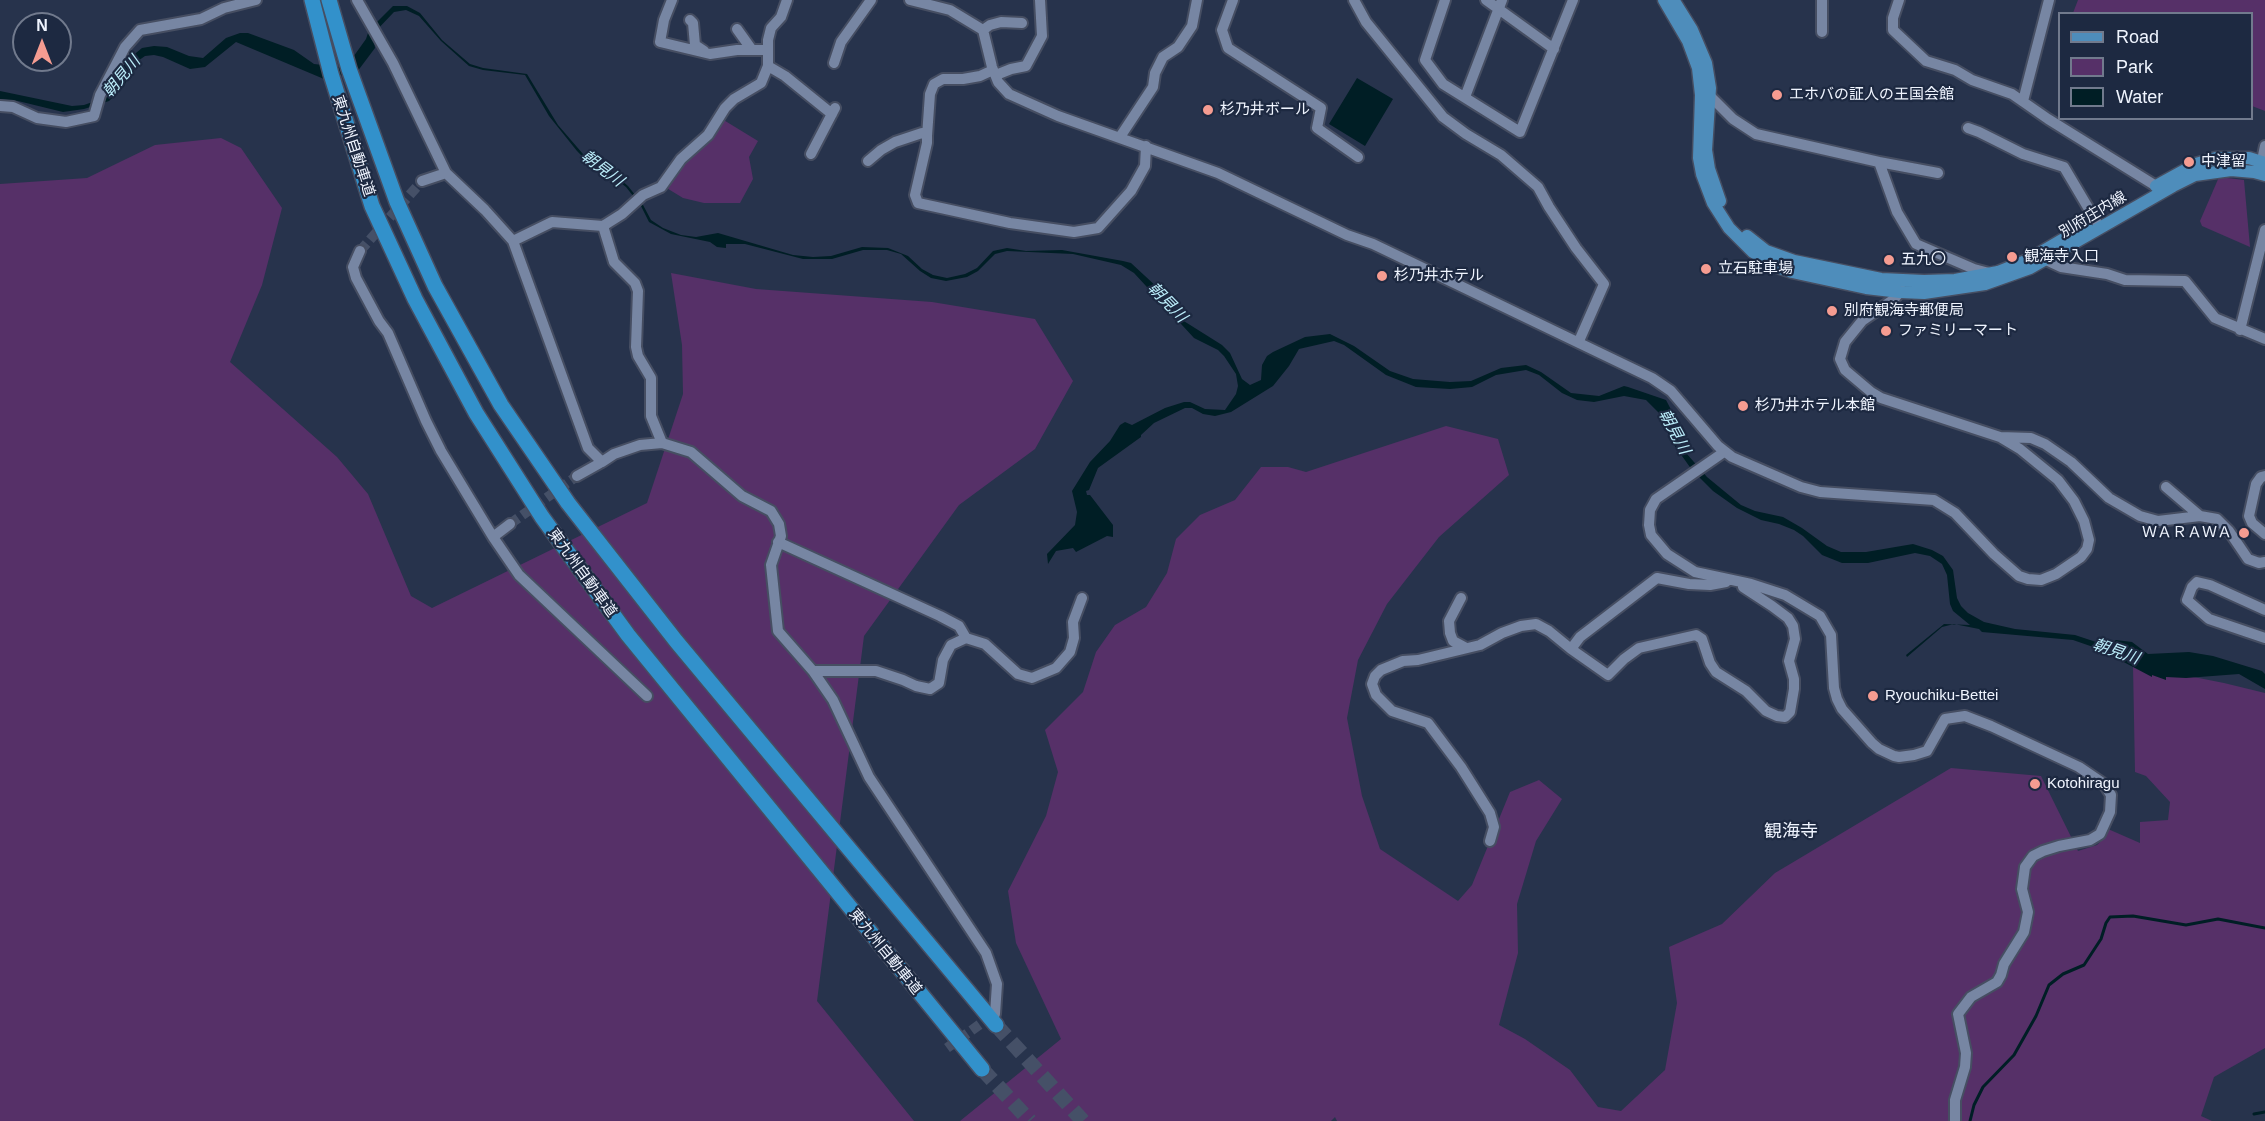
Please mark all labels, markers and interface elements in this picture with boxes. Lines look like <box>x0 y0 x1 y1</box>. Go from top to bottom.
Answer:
north arrow <box>12 12 72 72</box>
legend <box>2058 12 2253 120</box>
text: N <box>36 17 48 34</box>
text: Road <box>2116 27 2159 47</box>
water label: 朝見川 <box>99 52 145 102</box>
text: Park <box>2116 57 2153 77</box>
place label: エホバの証人の王国会館 <box>1789 86 1954 104</box>
text: Water <box>2116 87 2163 107</box>
marker: エホバの証人の王国会館 <box>1770 88 1784 102</box>
street label: 東九州自動車道 <box>328 93 378 199</box>
place label: 杉乃井ボール <box>1220 101 1310 119</box>
marker: 杉乃井ボール <box>1201 103 1215 117</box>
water label: 朝見川 <box>577 147 627 191</box>
place label: 中津留 <box>2201 153 2246 171</box>
marker: 中津留 <box>2182 155 2196 169</box>
street label: 別府庄内線 <box>2056 188 2130 242</box>
place label: 観海寺入口 <box>2024 248 2099 266</box>
marker: 観海寺入口 <box>2005 250 2019 264</box>
place label: 五九〇 <box>1901 251 1946 269</box>
marker: 五九〇 <box>1882 253 1896 267</box>
place label: 立石駐車場 <box>1718 260 1793 278</box>
marker: 立石駐車場 <box>1699 262 1713 276</box>
place label: 杉乃井ホテル <box>1394 267 1484 285</box>
marker: 杉乃井ホテル <box>1375 269 1389 283</box>
water label: 朝見川 <box>1143 279 1191 327</box>
place label: 別府観海寺郵便局 <box>1844 302 1964 320</box>
marker: 別府観海寺郵便局 <box>1825 304 1839 318</box>
place label: ファミリーマート <box>1898 322 2018 340</box>
marker: ファミリーマート <box>1879 324 1893 338</box>
place label: 杉乃井ホテル本館 <box>1755 397 1875 415</box>
marker: 杉乃井ホテル本館 <box>1736 399 1750 413</box>
water label: 朝見川 <box>1654 406 1694 458</box>
place label: ＷＡＲＡＷＡ <box>2142 524 2232 542</box>
street label: 東九州自動車道 <box>544 525 620 621</box>
marker: ＷＡＲＡＷＡ <box>2237 526 2251 540</box>
water label: 朝見川 <box>2090 635 2142 669</box>
place label: Ryouchiku-Bettei <box>1885 687 1998 705</box>
marker: Ryouchiku-Bettei <box>1866 689 1880 703</box>
place label: Kotohiragu <box>2047 775 2120 793</box>
marker: Kotohiragu <box>2028 777 2042 791</box>
district label: 観海寺 <box>1764 821 1818 843</box>
street label: 東九州自動車道 <box>845 906 925 998</box>

